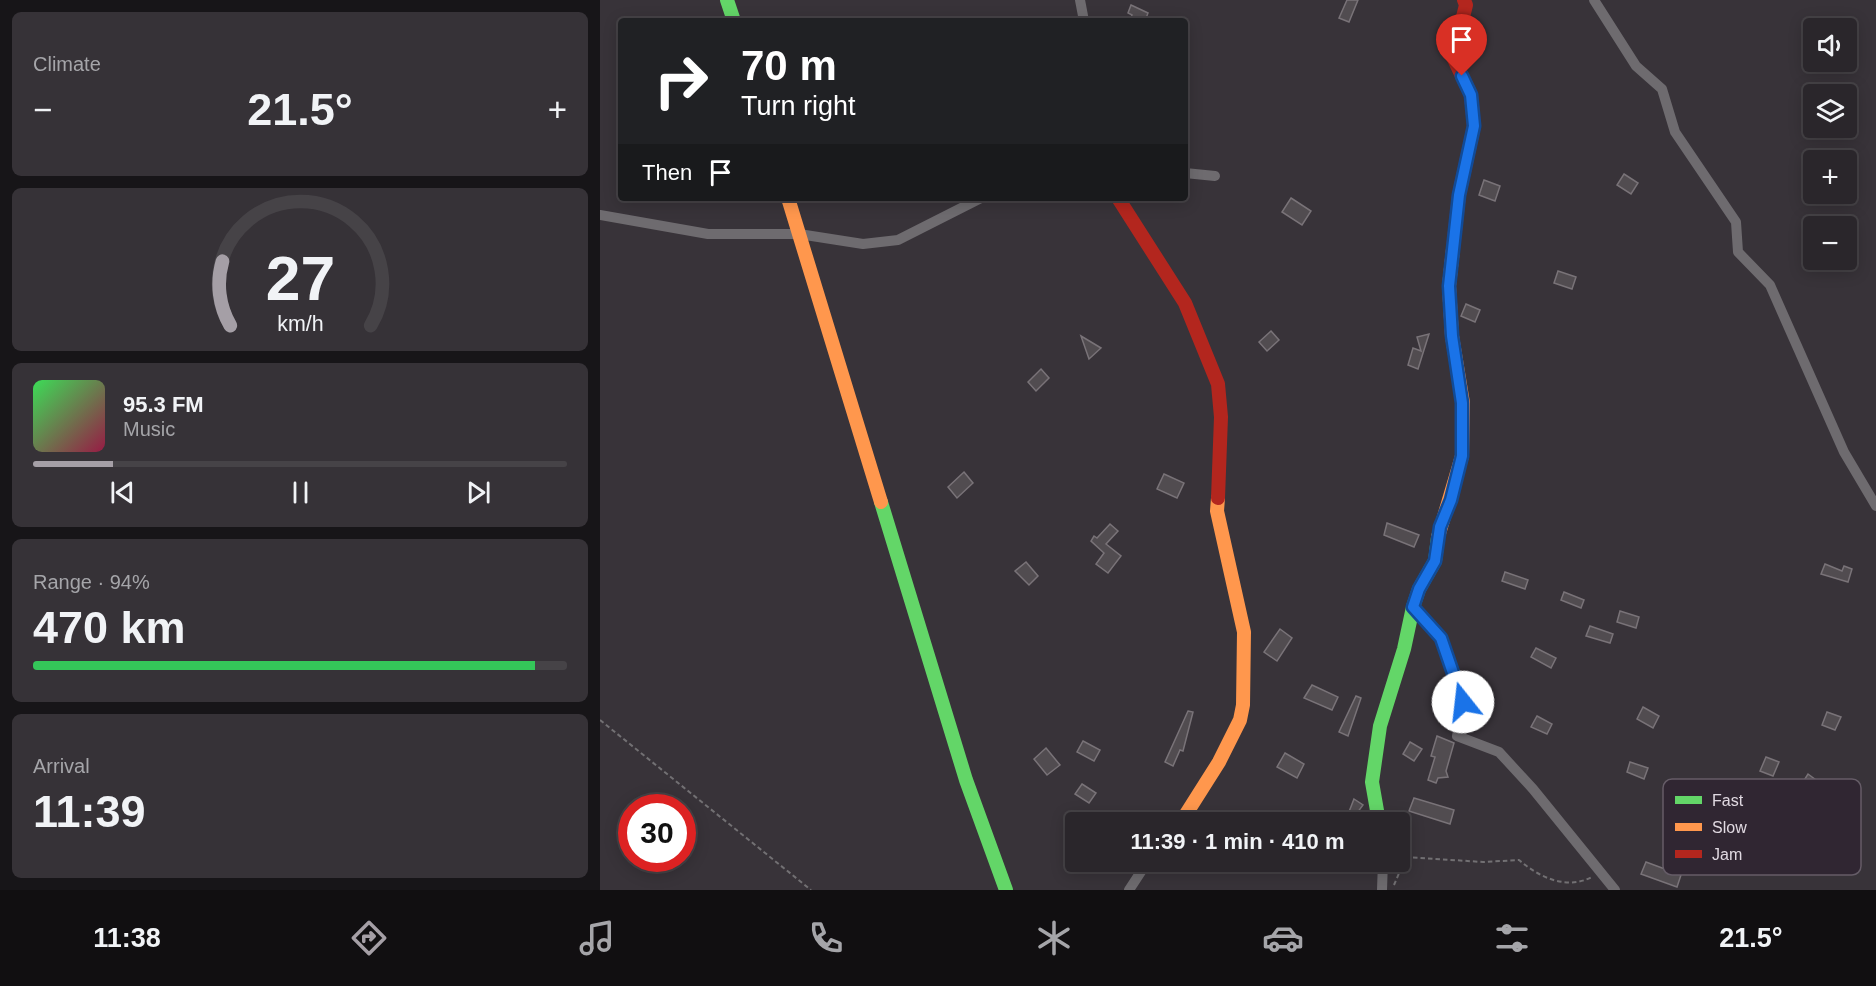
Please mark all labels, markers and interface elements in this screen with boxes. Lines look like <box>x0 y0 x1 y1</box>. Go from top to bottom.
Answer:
pin <box>1436 14 1487 76</box>
map controls <box>1803 18 1857 270</box>
button: sound <box>1803 18 1857 72</box>
icon: arrive <box>1445 23 1478 56</box>
icon: right <box>642 42 720 120</box>
text: 70 m <box>741 42 837 89</box>
text: Climate <box>33 53 101 75</box>
text: 21.5° <box>247 84 353 135</box>
button: layers <box>1803 84 1857 138</box>
text: − <box>33 91 52 128</box>
text: + <box>548 91 567 128</box>
text: Turn right <box>741 91 856 121</box>
button: + <box>1803 150 1857 204</box>
icon: arrive <box>704 156 737 189</box>
text: Then <box>642 160 692 185</box>
button: − <box>1803 216 1857 270</box>
text: 27 <box>265 245 335 314</box>
text: km/h <box>277 313 323 337</box>
text: 95.3 FM <box>123 392 204 417</box>
text: Music <box>123 418 175 440</box>
icon: previous <box>106 476 139 509</box>
icon: pause <box>284 476 317 509</box>
icon: next <box>462 476 495 509</box>
text: Range · 94% <box>33 571 150 593</box>
text: 470 km <box>33 602 186 653</box>
position arrow <box>1431 670 1495 734</box>
text: Arrival <box>33 755 90 777</box>
legend <box>1663 779 1861 875</box>
text: 11:39 <box>33 786 146 837</box>
text: Fast <box>1712 792 1744 809</box>
speed limit sign: 30 <box>618 794 696 872</box>
text: Slow <box>1712 819 1747 836</box>
text: 11:39 · 1 min · 410 m <box>1131 829 1345 854</box>
text: Jam <box>1712 846 1742 863</box>
icon: directions <box>348 917 390 959</box>
icon: music <box>576 917 618 959</box>
icon: phone <box>805 917 847 959</box>
icon: climate <box>1033 917 1075 959</box>
icon: car <box>1262 917 1304 959</box>
icon: filters <box>1491 917 1533 959</box>
text: 11:38 <box>93 923 161 953</box>
text: 21.5° <box>1719 923 1783 953</box>

